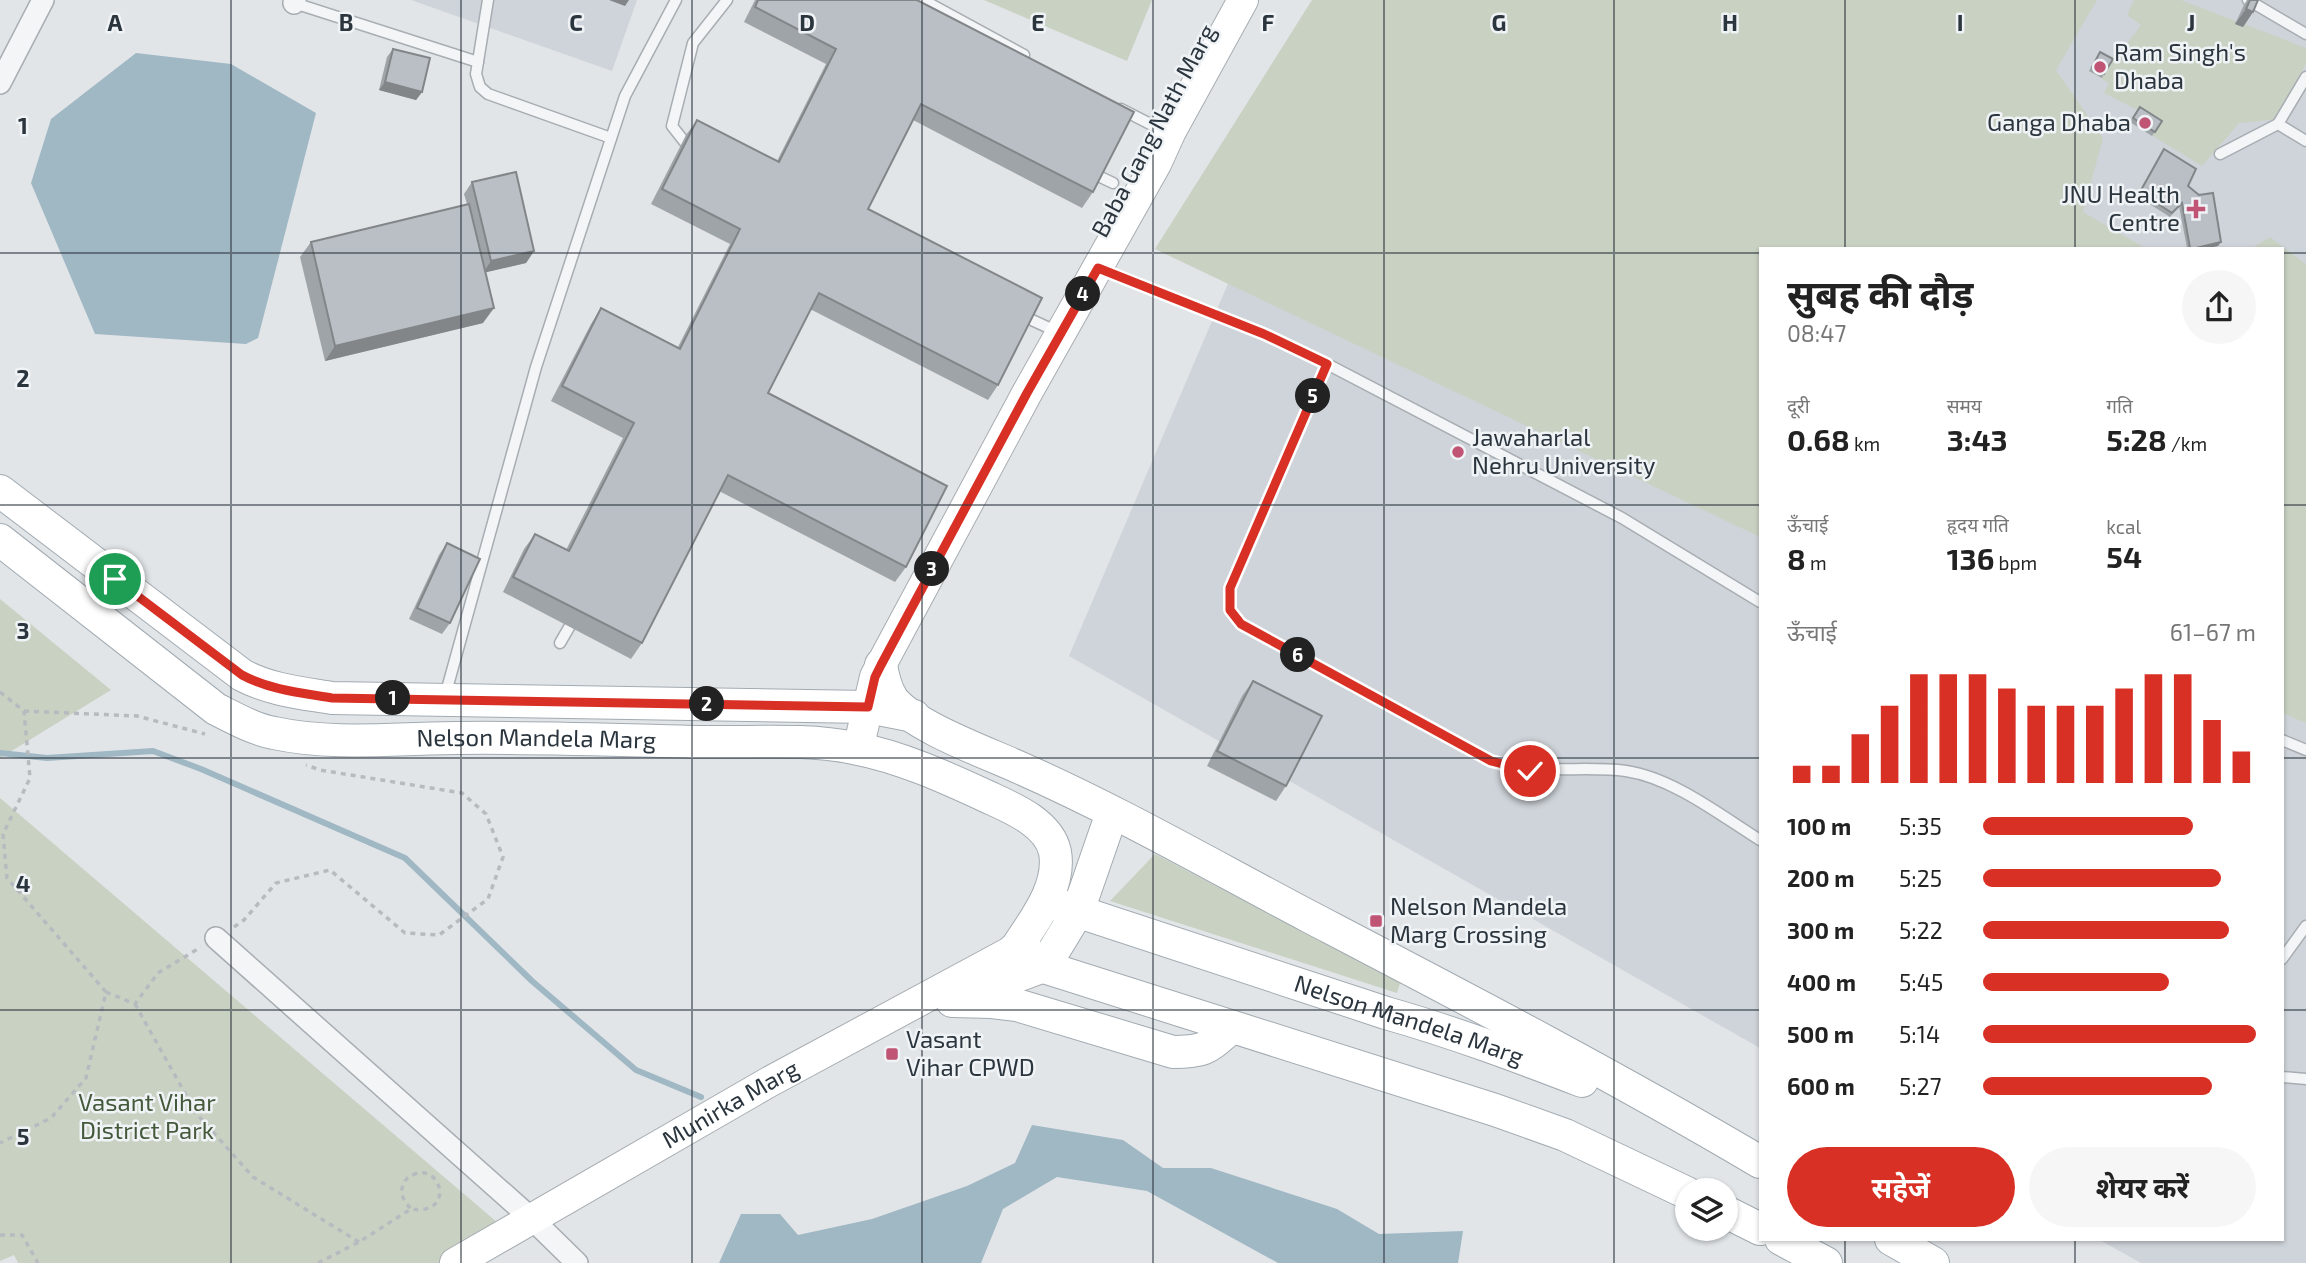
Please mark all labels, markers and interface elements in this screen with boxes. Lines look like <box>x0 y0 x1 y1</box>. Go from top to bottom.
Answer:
text: A <box>107 8 123 36</box>
text: B <box>339 8 353 36</box>
text: C <box>569 8 583 36</box>
text: D <box>799 8 815 36</box>
text: E <box>1031 8 1045 36</box>
text: F <box>1262 8 1275 36</box>
text: G <box>1492 8 1506 36</box>
text: H <box>1722 8 1738 36</box>
text: I <box>1957 8 1963 36</box>
text: J <box>2187 8 2195 36</box>
street label: Baba Gang Nath Marg <box>1084 19 1221 242</box>
place label: Ram Singh's Dhaba <box>2114 37 2246 94</box>
marker: Ram Singh's Dhaba <box>2092 59 2108 75</box>
place label: Ganga Dhaba <box>1987 107 2131 136</box>
text: 1 <box>18 111 28 139</box>
marker: Ganga Dhaba <box>2137 115 2153 131</box>
place label: JNU Health Centre <box>2061 179 2180 236</box>
marker: JNU Health Centre <box>2186 199 2206 219</box>
text: सुबह की दौड़ <box>1787 270 1973 316</box>
button: share <box>2182 270 2256 344</box>
pin: 4 <box>1066 276 1100 312</box>
text: 4 <box>1076 282 1089 305</box>
text: 08:47 <box>1787 319 1846 347</box>
text: 2 <box>16 364 30 392</box>
pin: 5 <box>1296 378 1330 414</box>
text: 5 <box>1307 384 1318 407</box>
text: दूरी <box>1787 394 1810 417</box>
text: समय <box>1947 394 1982 417</box>
text: गति <box>2106 394 2133 417</box>
text: 0.68 <box>1787 421 1850 457</box>
text: 3:43 <box>1947 421 2008 457</box>
text: 5:28 <box>2106 421 2167 457</box>
place label: Jawaharlal Nehru University <box>1472 422 1656 479</box>
text: km <box>1850 432 1880 455</box>
text: /km <box>2167 432 2207 455</box>
marker: Jawaharlal Nehru University <box>1450 444 1466 460</box>
text: ऊँचाई <box>1787 513 1828 536</box>
text: हृदय गति <box>1947 513 2009 536</box>
text: kcal <box>2106 515 2141 538</box>
text: 54 <box>2106 538 2142 574</box>
text: 8 <box>1787 540 1806 576</box>
text: 136 <box>1947 540 1994 576</box>
pin <box>85 549 145 609</box>
text: m <box>1806 551 1827 574</box>
text: bpm <box>1994 551 2037 574</box>
pin: 3 <box>914 552 950 586</box>
text: 3 <box>926 557 937 580</box>
icon: arrive <box>96 560 134 598</box>
text: 3 <box>16 616 30 644</box>
text: ऊँचाई <box>1787 618 1837 646</box>
text: 61–67 m <box>2170 618 2256 646</box>
pin: 6 <box>1280 638 1316 672</box>
text: 6 <box>1292 643 1303 666</box>
pin: 1 <box>376 680 410 716</box>
text: 1 <box>388 686 397 709</box>
pin: 2 <box>690 686 724 722</box>
text: 2 <box>701 692 712 715</box>
street label: Nelson Mandela Marg <box>416 722 657 754</box>
pin <box>1500 741 1560 801</box>
icon: check <box>1511 752 1549 790</box>
text: 100 m <box>1787 812 1851 840</box>
text: 5:35 <box>1899 812 1942 840</box>
text: 200 m <box>1787 864 1855 892</box>
text: 5:25 <box>1899 864 1942 892</box>
text: 4 <box>16 869 30 897</box>
place label: Nelson Mandela Marg Crossing <box>1390 891 1567 948</box>
marker: Nelson Mandela Marg Crossing <box>1368 913 1384 929</box>
text: 300 m <box>1787 916 1854 944</box>
text: 5:22 <box>1899 916 1943 944</box>
street label: Nelson Mandela Marg <box>1291 968 1528 1071</box>
text: 400 m <box>1787 968 1856 996</box>
text: 5:45 <box>1899 968 1943 996</box>
text: 500 m <box>1787 1020 1854 1048</box>
text: 5:14 <box>1899 1020 1940 1048</box>
place label: Vasant Vihar CPWD <box>906 1024 1035 1081</box>
marker: Vasant Vihar CPWD <box>884 1046 900 1062</box>
street label: Munirka Marg <box>657 1053 803 1153</box>
text: 600 m <box>1787 1072 1855 1100</box>
text: 5:27 <box>1899 1072 1941 1100</box>
park label: Vasant Vihar District Park <box>78 1087 216 1144</box>
text: 5 <box>17 1122 29 1150</box>
button: सहेजें <box>1787 1147 2015 1227</box>
button: शेयर करें <box>2029 1147 2256 1227</box>
map controls <box>1675 1178 1738 1241</box>
button: layers <box>1675 1178 1738 1241</box>

